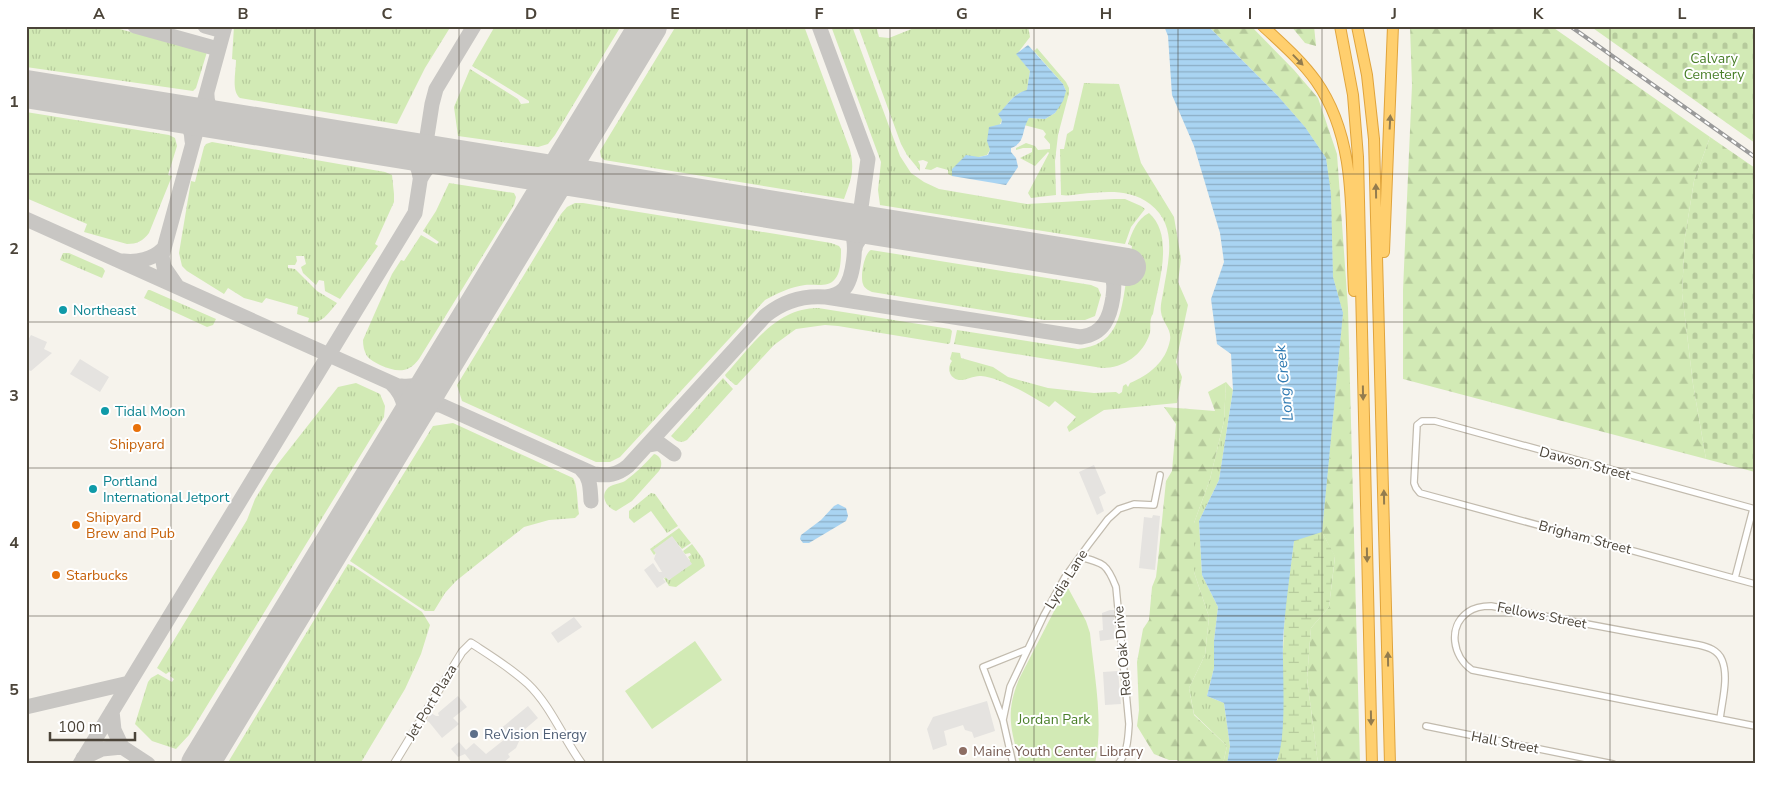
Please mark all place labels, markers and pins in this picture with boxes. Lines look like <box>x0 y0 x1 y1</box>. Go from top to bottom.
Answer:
place label: Northeast <box>73 301 136 320</box>
marker: Northeast <box>57 304 69 316</box>
place label: Tidal Moon <box>115 402 186 421</box>
marker: Tidal Moon <box>99 405 111 417</box>
marker: Shipyard <box>131 422 143 434</box>
place label: Shipyard <box>109 435 165 454</box>
place label: Portland International Jetport <box>103 472 229 507</box>
marker: Portland International Jetport <box>87 483 99 495</box>
place label: Shipyard Brew and Pub <box>86 508 175 543</box>
marker: Shipyard Brew and Pub <box>70 519 82 531</box>
place label: Starbucks <box>66 566 128 585</box>
marker: Starbucks <box>50 569 62 581</box>
place label: ReVision Energy <box>484 725 588 744</box>
marker: ReVision Energy <box>468 728 480 740</box>
place label: Maine Youth Center Library <box>973 742 1144 761</box>
marker: Maine Youth Center Library <box>957 745 969 757</box>

